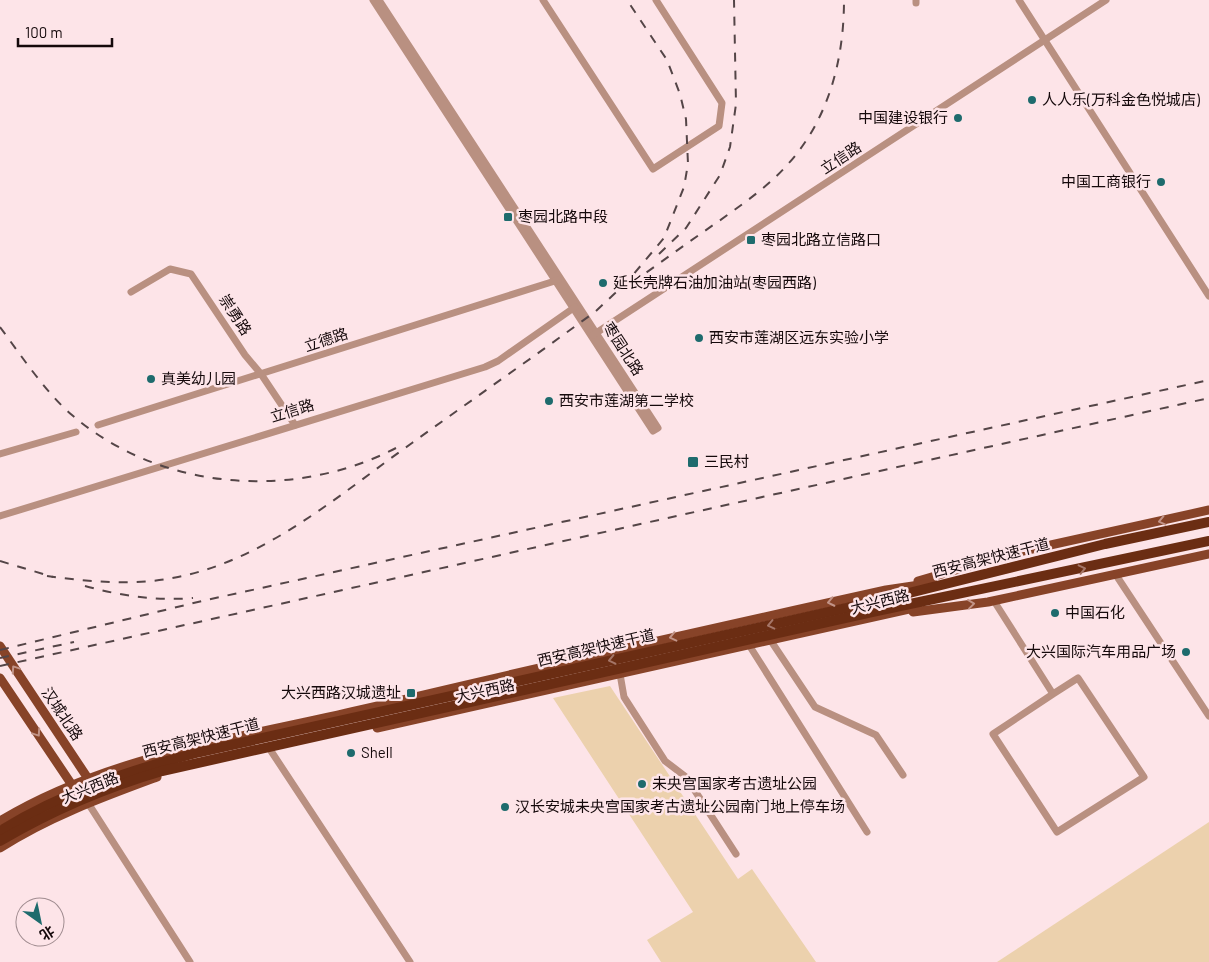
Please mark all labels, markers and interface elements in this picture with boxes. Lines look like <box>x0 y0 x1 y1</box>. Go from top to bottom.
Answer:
scale bar <box>18 15 111 47</box>
text: 100 m <box>25 23 63 41</box>
place label: 人人乐(万科金色悦城店) <box>1042 90 1200 108</box>
marker: 人人乐(万科金色悦城店) <box>1026 94 1038 106</box>
place label: 中国建设银行 <box>858 108 948 126</box>
marker: 中国建设银行 <box>952 112 964 124</box>
street label: 立信路 <box>817 137 864 177</box>
place label: 中国工商银行 <box>1061 172 1151 190</box>
marker: 中国工商银行 <box>1155 176 1167 188</box>
place label: 枣园北路中段 <box>518 207 608 225</box>
marker: 枣园北路中段 <box>502 211 514 223</box>
place label: 枣园北路立信路口 <box>761 230 881 248</box>
marker: 枣园北路立信路口 <box>745 234 757 246</box>
place label: 延长壳牌石油加油站(枣园西路) <box>613 273 816 291</box>
marker: 延长壳牌石油加油站(枣园西路) <box>597 277 609 289</box>
street label: 崇勇路 <box>216 291 256 338</box>
street label: 枣园北路 <box>600 318 648 379</box>
street label: 立德路 <box>302 324 350 355</box>
place label: 西安市莲湖区远东实验小学 <box>709 328 889 346</box>
marker: 西安市莲湖区远东实验小学 <box>693 332 705 344</box>
place label: 真美幼儿园 <box>161 369 236 387</box>
marker: 真美幼儿园 <box>145 373 157 385</box>
place label: 西安市莲湖第二学校 <box>559 391 694 409</box>
street label: 立信路 <box>268 395 316 425</box>
marker: 西安市莲湖第二学校 <box>543 395 555 407</box>
place label: 三民村 <box>704 452 749 470</box>
marker: 三民村 <box>686 455 700 469</box>
one-way arrow <box>1157 515 1166 526</box>
street label: 西安高架快速干道 <box>930 534 1051 580</box>
one-way arrow <box>1077 564 1086 575</box>
street label: 大兴西路 <box>848 585 911 617</box>
one-way arrow <box>827 596 836 607</box>
one-way arrow <box>967 600 976 610</box>
place label: 中国石化 <box>1065 603 1125 621</box>
marker: 中国石化 <box>1049 607 1061 619</box>
one-way arrow <box>766 619 775 630</box>
street label: 西安高架快速干道 <box>535 625 656 669</box>
one-way arrow <box>668 631 677 642</box>
place label: 大兴国际汽车用品广场 <box>1026 642 1176 660</box>
marker: 大兴国际汽车用品广场 <box>1180 646 1192 658</box>
one-way arrow <box>607 654 616 665</box>
one-way arrow <box>12 665 22 674</box>
street label: 大兴西路 <box>454 675 516 705</box>
place label: 大兴西路汉城遗址 <box>281 683 401 701</box>
street label: 汉城北路 <box>39 684 87 743</box>
marker: 大兴西路汉城遗址 <box>405 687 417 699</box>
street label: 西安高架快速干道 <box>140 714 261 760</box>
one-way arrow <box>31 728 40 737</box>
place label: Shell <box>361 743 393 761</box>
marker: Shell <box>345 747 357 759</box>
street label: 大兴西路 <box>58 767 121 807</box>
place label: 未央宫国家考古遗址公园 <box>652 774 817 792</box>
marker: 未央宫国家考古遗址公园 <box>636 778 648 790</box>
place label: 汉长安城未央宫国家考古遗址公园南门地上停车场 <box>515 797 845 815</box>
marker: 汉长安城未央宫国家考古遗址公园南门地上停车场 <box>499 801 511 813</box>
north arrow <box>15 897 65 947</box>
text: 北 <box>37 922 58 944</box>

